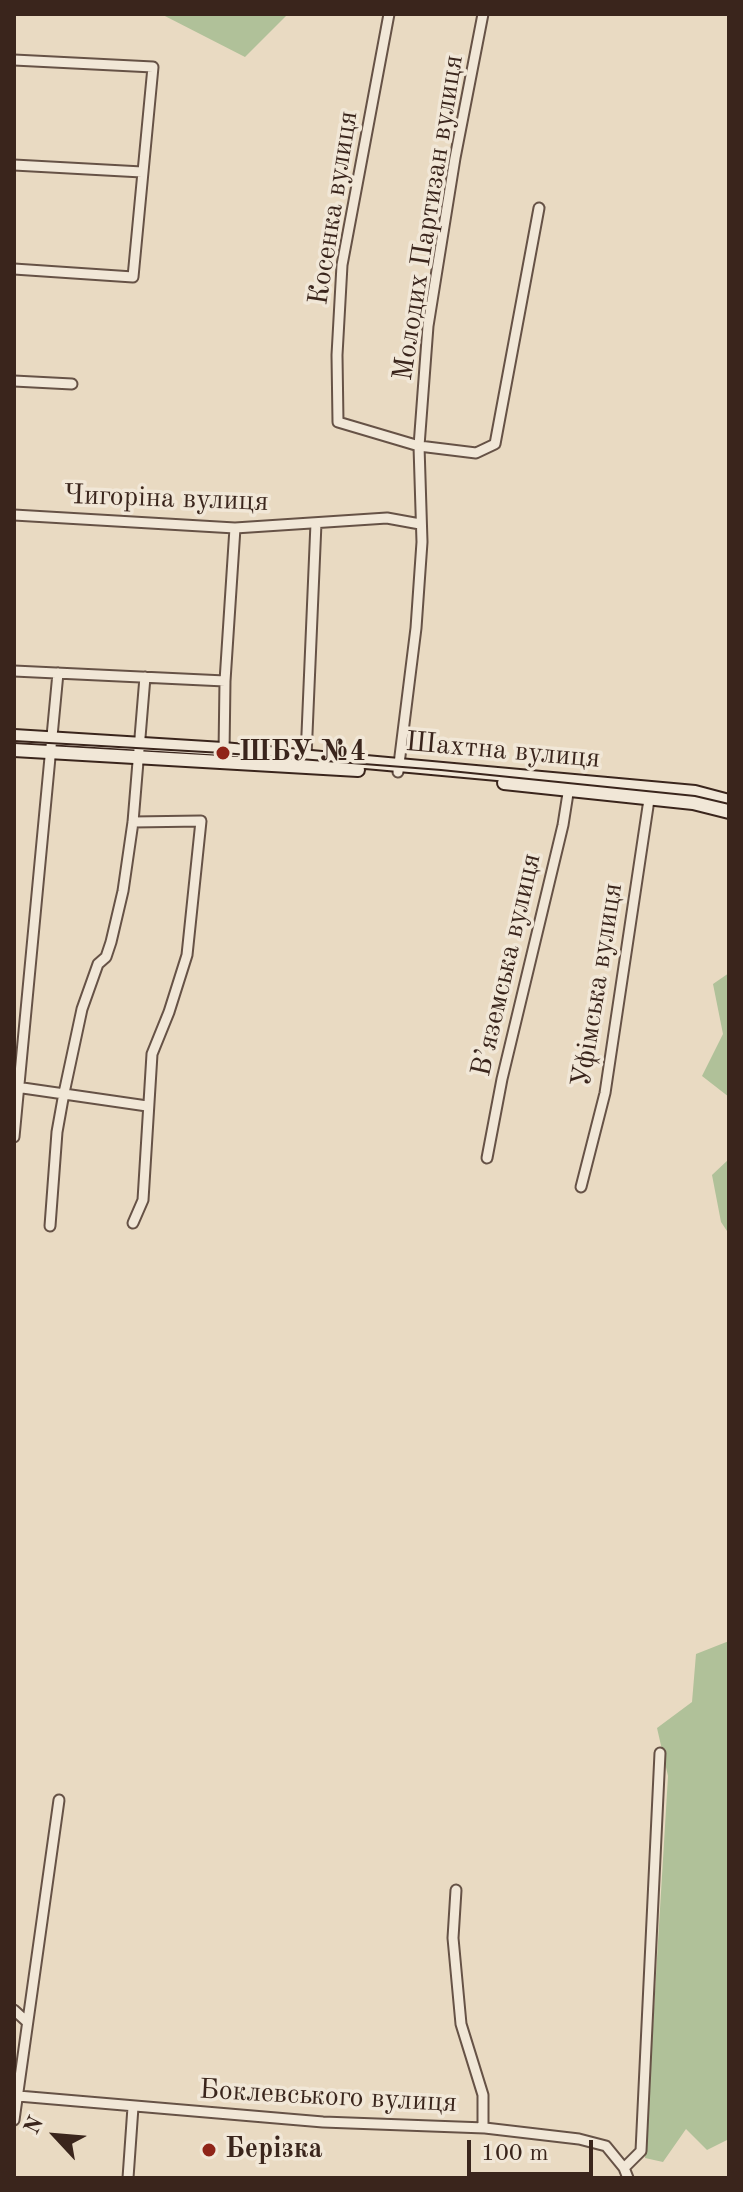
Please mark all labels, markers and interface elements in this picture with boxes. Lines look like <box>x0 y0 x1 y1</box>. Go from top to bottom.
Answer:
street label: Молодих Партизан вулиця <box>387 53 471 383</box>
street label: Косенка вулиця <box>302 108 366 308</box>
street label: Чигоріна вулиця <box>63 479 269 519</box>
street label: Шахтна вулиця <box>404 726 602 776</box>
place label: ШБУ №4 <box>239 736 366 770</box>
marker: ШБУ №4 <box>214 744 232 762</box>
street label: В’яземська вулиця <box>465 850 549 1080</box>
street label: Уфімська вулиця <box>565 880 631 1090</box>
street label: Боклевського вулиця <box>198 2073 458 2121</box>
north arrow <box>16 2096 96 2176</box>
text: N <box>21 2113 48 2138</box>
scale bar <box>471 2124 597 2174</box>
place label: Берізка <box>225 2133 323 2167</box>
marker: Берізка <box>200 2141 218 2159</box>
text: 100 m <box>481 2142 549 2166</box>

